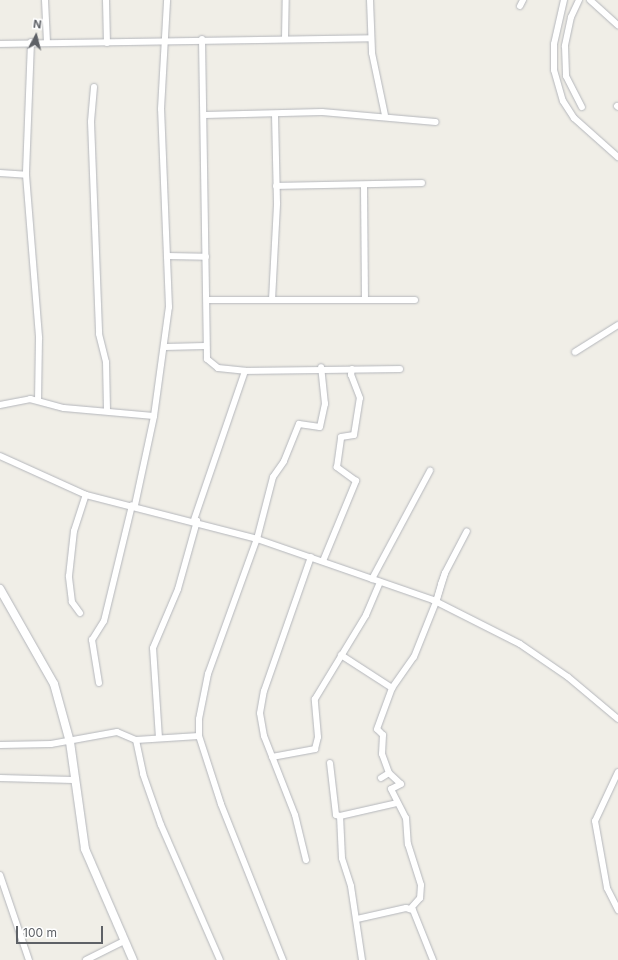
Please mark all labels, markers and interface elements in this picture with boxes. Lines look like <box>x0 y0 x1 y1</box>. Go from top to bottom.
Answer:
north arrow <box>16 16 56 56</box>
text: N <box>32 17 42 32</box>
scale bar <box>18 918 105 944</box>
text: 100 m <box>23 925 57 940</box>

